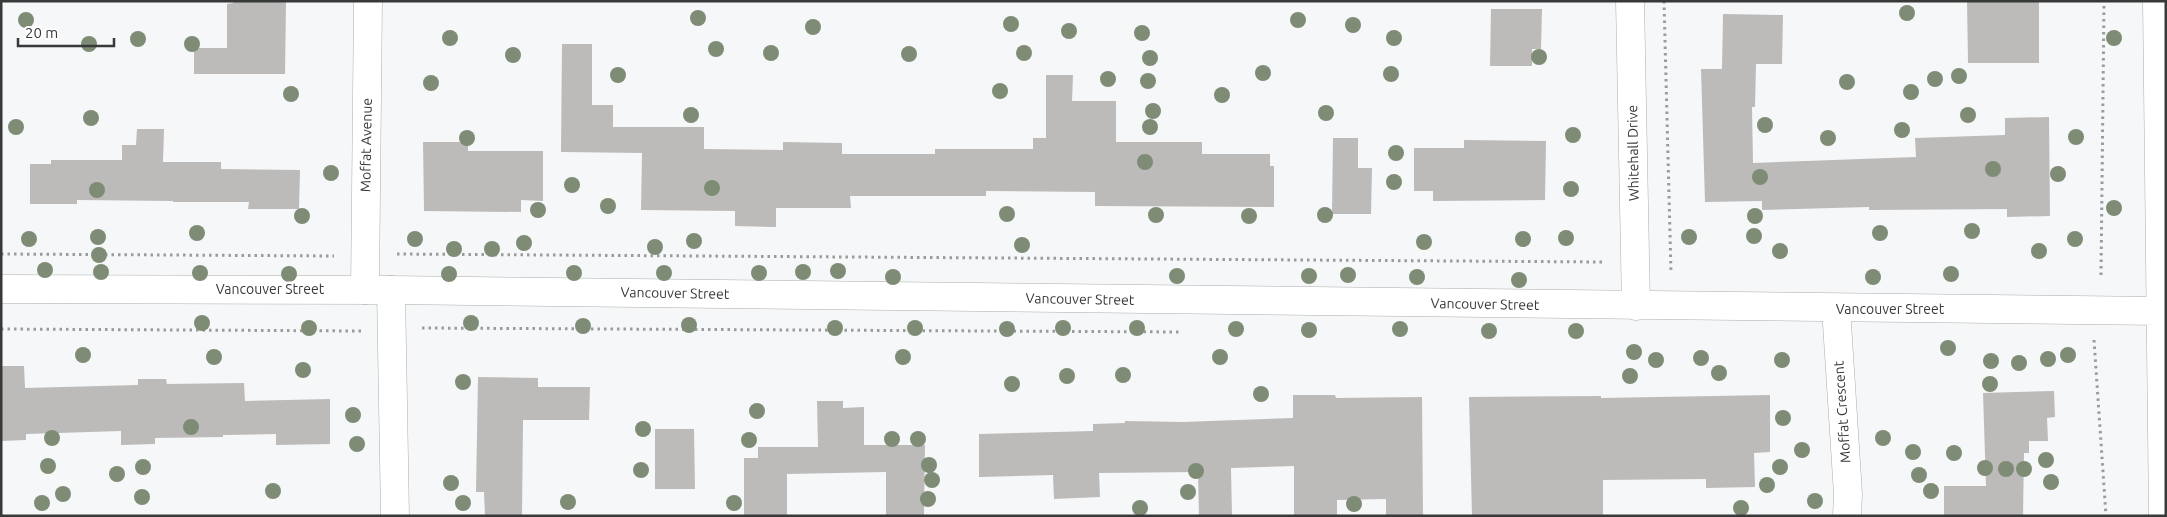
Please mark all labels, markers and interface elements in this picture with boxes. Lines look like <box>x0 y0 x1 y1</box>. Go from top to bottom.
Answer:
scale bar <box>18 15 114 47</box>
text: 20 m <box>25 24 58 41</box>
street label: Moffat Avenue <box>357 98 375 192</box>
street label: Whitehall Drive <box>1624 105 1642 201</box>
street label: Vancouver Street <box>216 281 325 297</box>
street label: Vancouver Street <box>621 284 730 302</box>
street label: Vancouver Street <box>1026 290 1135 308</box>
street label: Vancouver Street <box>1431 295 1540 313</box>
street label: Vancouver Street <box>1836 301 1945 317</box>
street label: Moffat Crescent <box>1830 360 1854 464</box>

